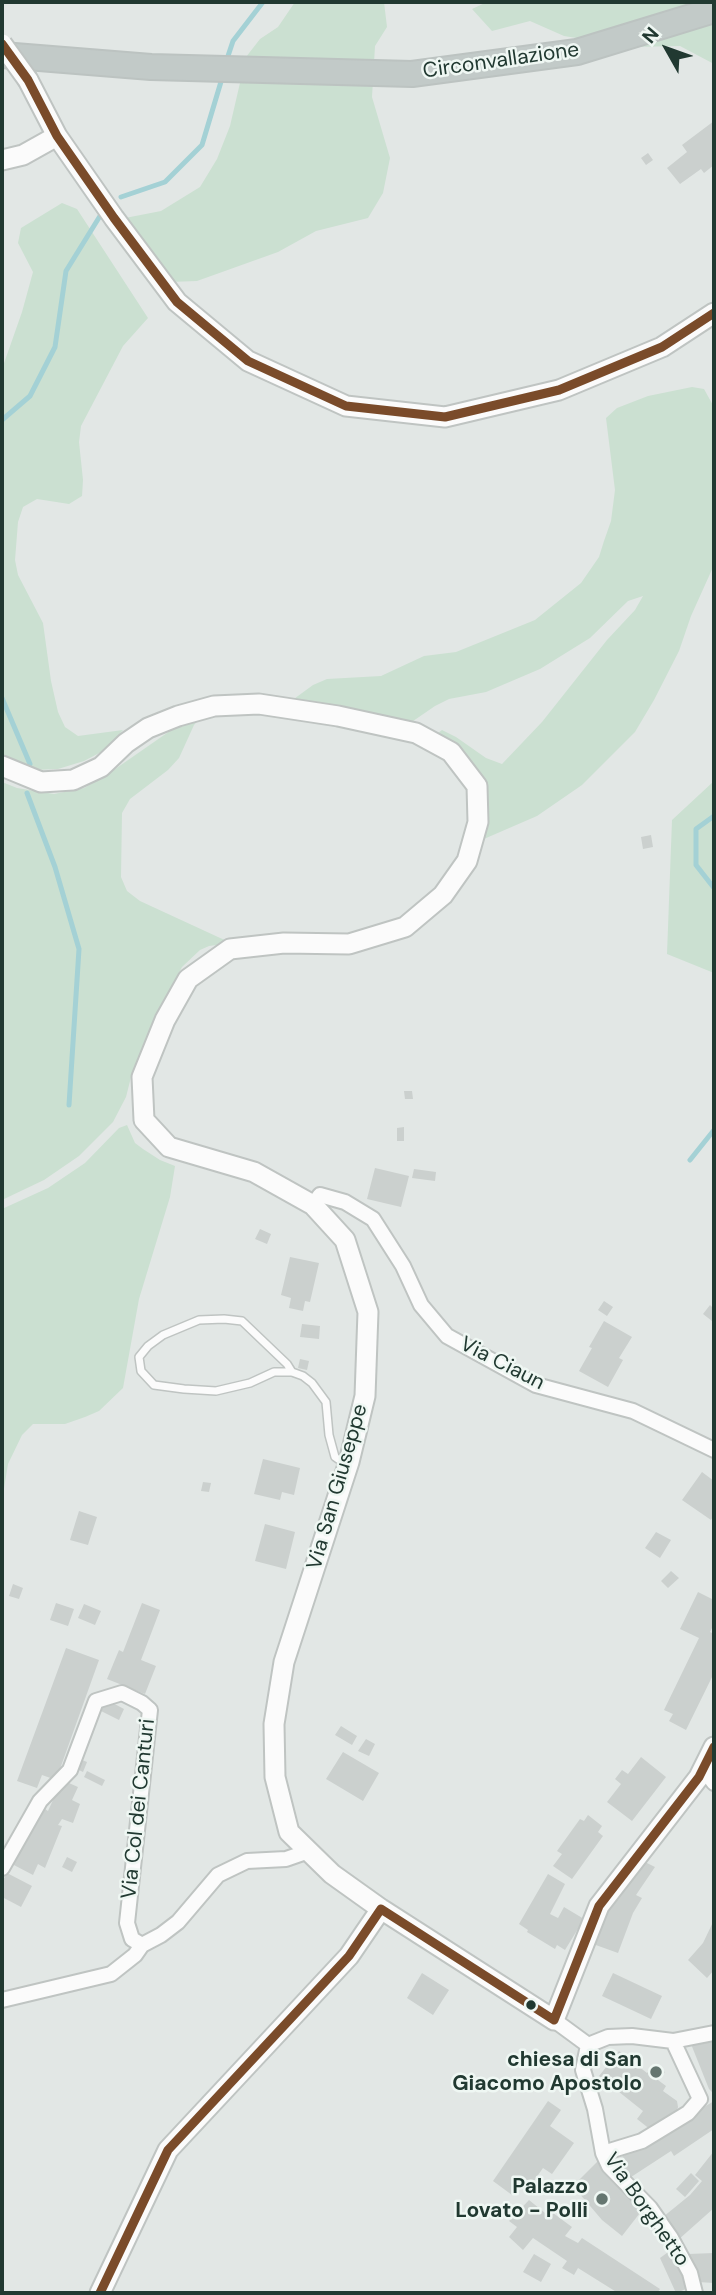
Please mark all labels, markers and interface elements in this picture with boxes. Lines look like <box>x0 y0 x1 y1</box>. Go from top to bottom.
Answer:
north arrow <box>632 14 702 84</box>
text: N <box>636 22 665 49</box>
street label: Circonvallazione <box>421 38 581 84</box>
street label: Via Ciaun <box>455 1332 549 1396</box>
street label: Via San Giuseppe <box>302 1401 374 1573</box>
street label: Via Col dei Canturi <box>117 1718 161 1900</box>
unlabelled marker <box>524 1998 538 2012</box>
place label: chiesa di San Giacomo Apostolo <box>452 2047 642 2097</box>
marker: chiesa di San Giacomo Apostolo <box>648 2064 664 2080</box>
street label: Via Borghetto <box>598 2148 694 2272</box>
place label: Palazzo Lovato - Polli <box>455 2174 588 2224</box>
marker: Palazzo Lovato - Polli <box>594 2191 610 2207</box>

